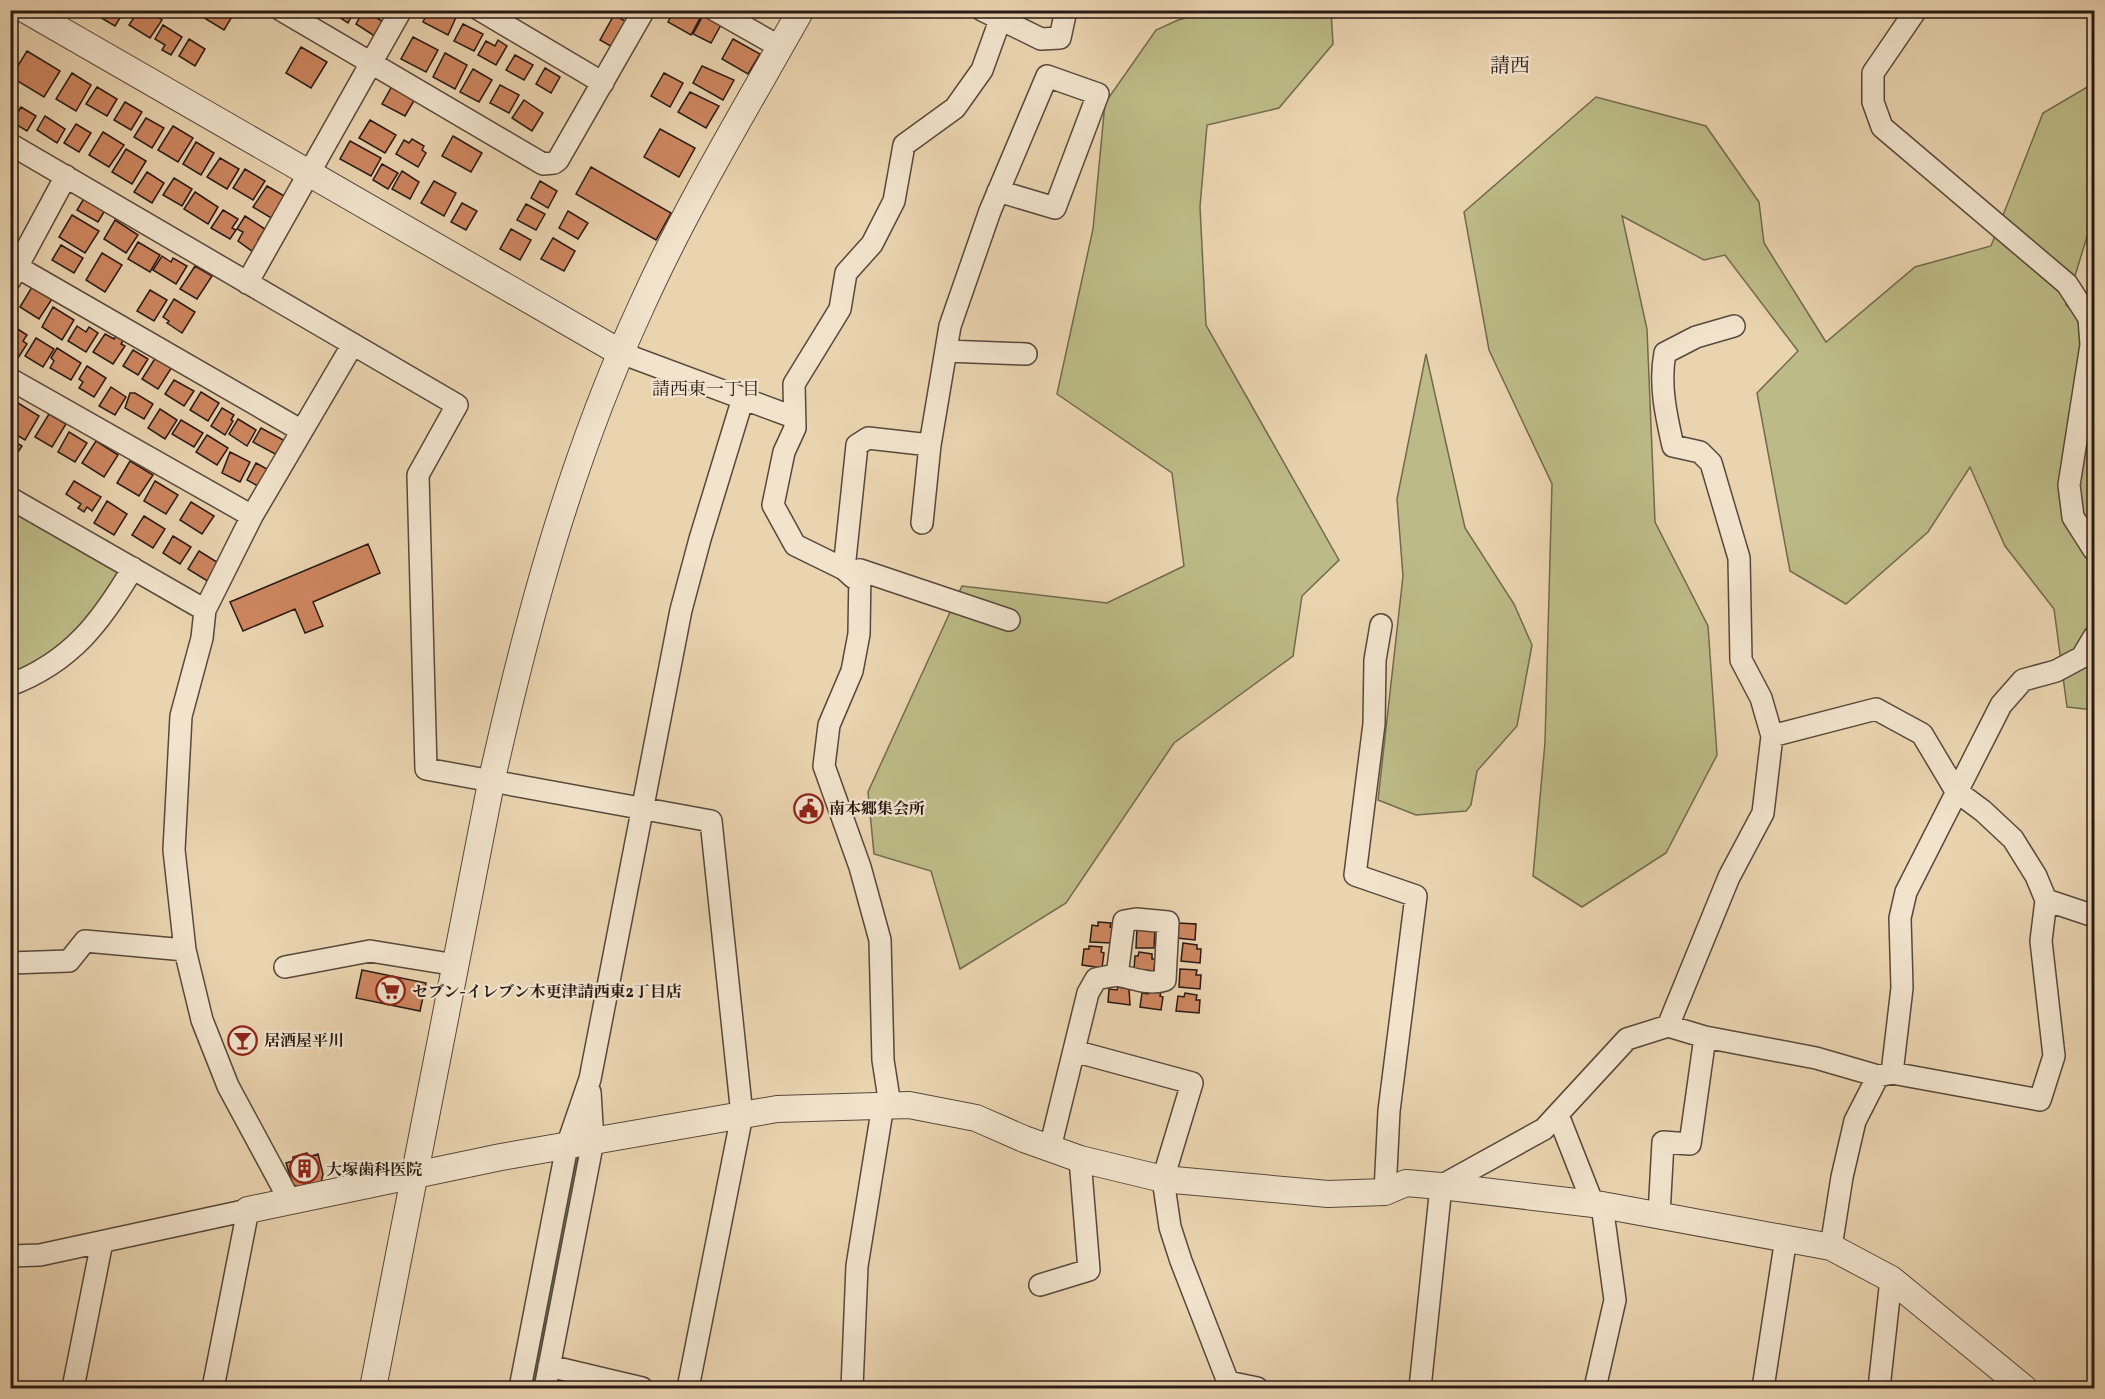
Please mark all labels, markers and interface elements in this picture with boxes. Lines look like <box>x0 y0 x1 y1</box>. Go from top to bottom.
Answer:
district label: 請西 <box>1490 53 1530 81</box>
district label: 請西東一丁目 <box>652 378 760 403</box>
public building icon: 南本郷集会所 <box>792 792 824 824</box>
place label: 南本郷集会所 <box>829 799 925 821</box>
supermarket icon: セブン-イレブン木更津請西東2丁目店 <box>375 975 407 1007</box>
place label: セブン-イレブン木更津請西東2丁目店 <box>412 982 682 1004</box>
bar icon: 居酒屋平川 <box>227 1024 259 1056</box>
place label: 居酒屋平川 <box>264 1031 344 1053</box>
building icon: 大塚歯科医院 <box>289 1153 321 1185</box>
place label: 大塚歯科医院 <box>326 1160 422 1182</box>

